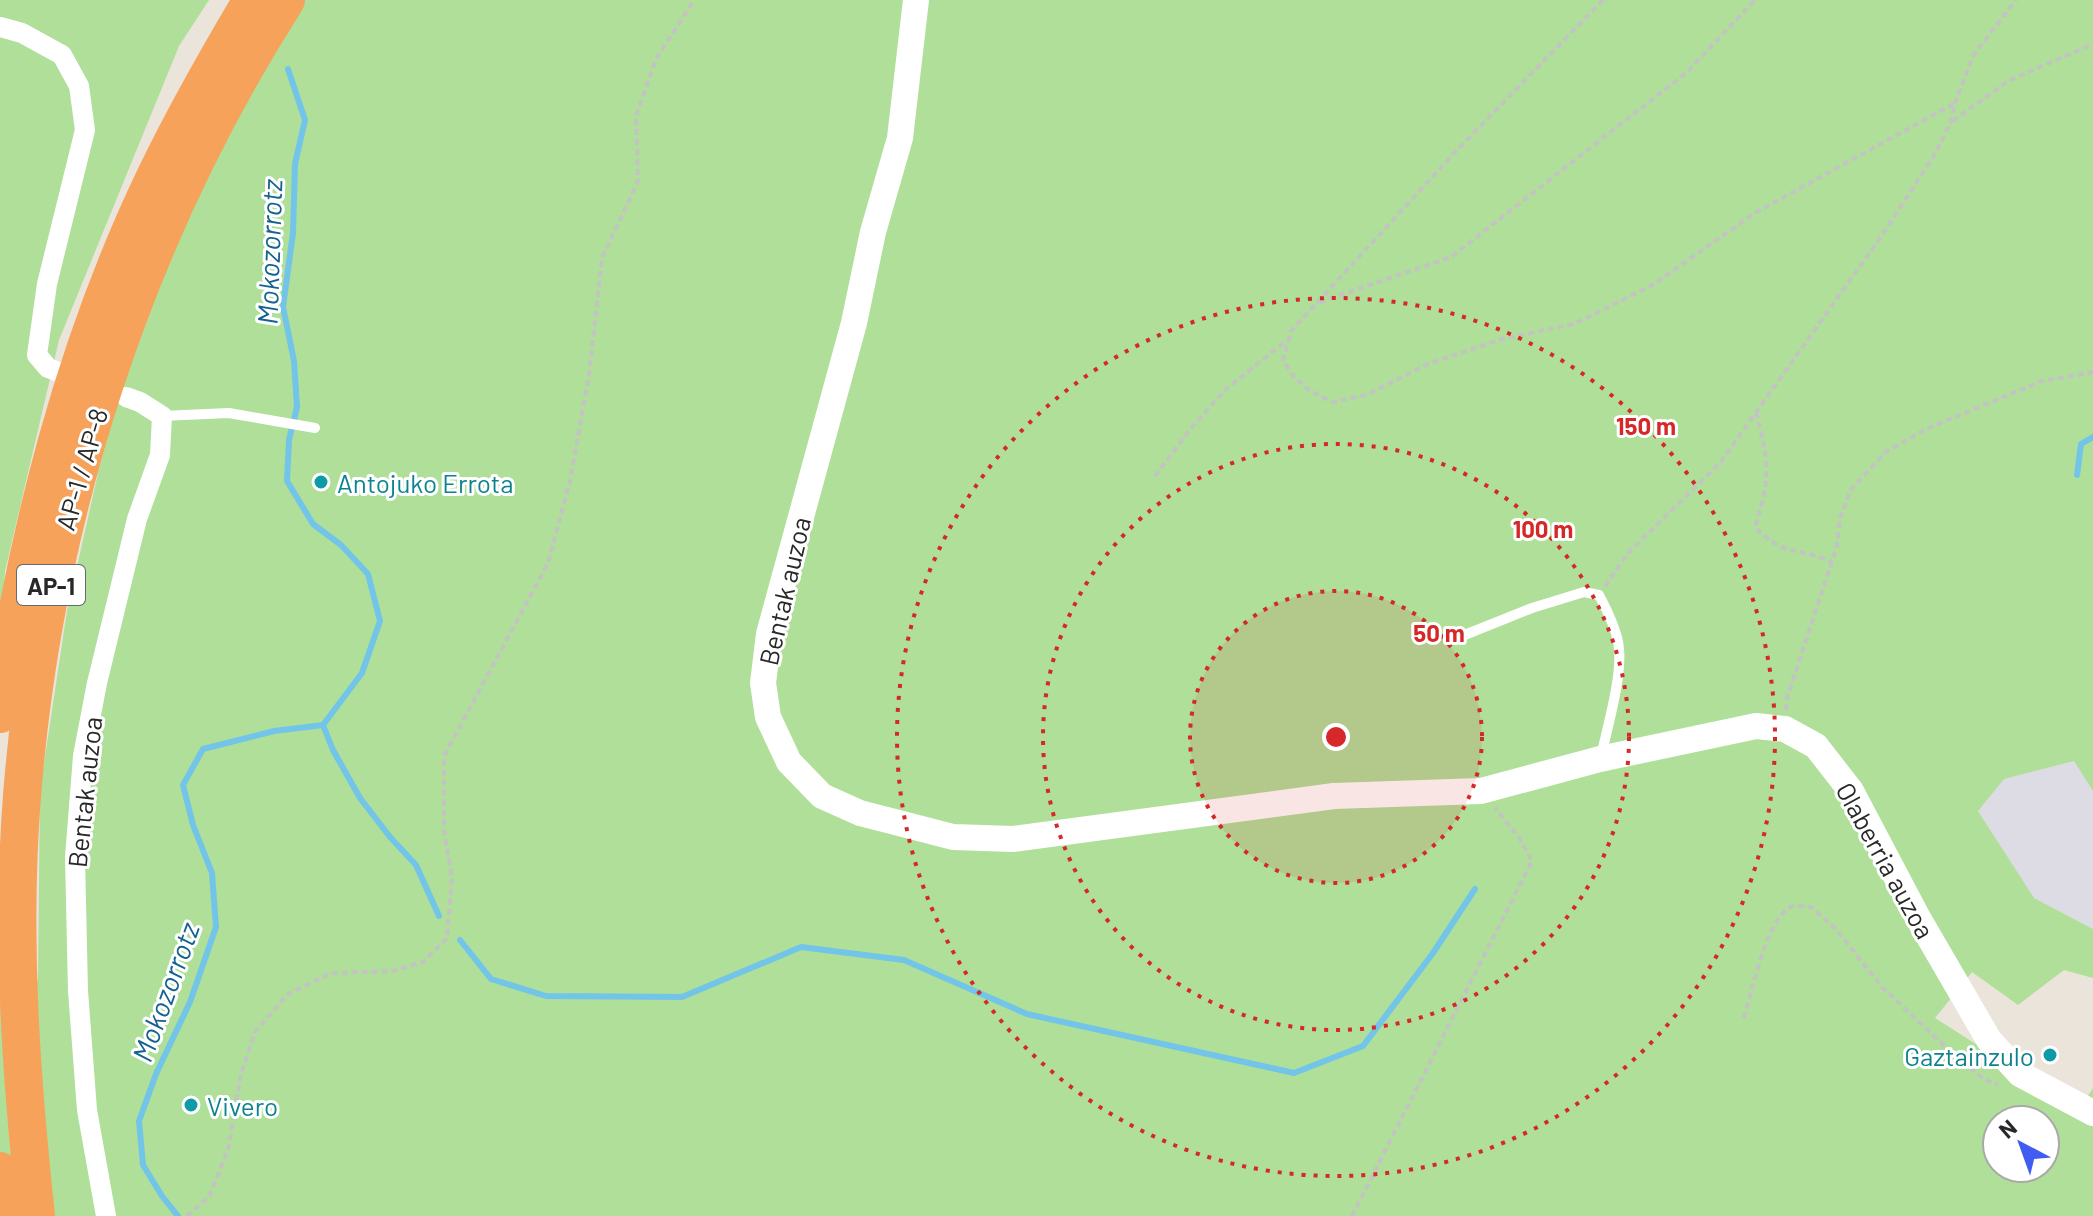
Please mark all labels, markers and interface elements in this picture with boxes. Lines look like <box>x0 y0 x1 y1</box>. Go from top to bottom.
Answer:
water label: Mokozorrotz <box>249 178 289 325</box>
street label: AP-1 / AP-8 <box>49 404 113 534</box>
text: 150 m <box>1616 411 1676 440</box>
place label: Antojuko Errota <box>337 467 514 498</box>
marker: Antojuko Errota <box>312 473 330 491</box>
street label: Bentak auzoa <box>752 514 816 668</box>
text: 100 m <box>1513 514 1573 543</box>
road number: AP-1 <box>17 565 85 605</box>
text: 50 m <box>1413 618 1465 647</box>
street label: Bentak auzoa <box>61 715 107 869</box>
centre of rings <box>1322 723 1350 751</box>
street label: Olaberria auzoa <box>1830 777 1942 943</box>
water label: Mokozorrotz <box>124 917 206 1066</box>
place label: Gaztainzulo <box>1904 1040 2034 1071</box>
marker: Gaztainzulo <box>2041 1046 2059 1064</box>
place label: Vivero <box>207 1090 278 1121</box>
marker: Vivero <box>182 1096 200 1114</box>
north arrow <box>1981 1104 2061 1184</box>
text: N <box>1993 1114 2021 1143</box>

